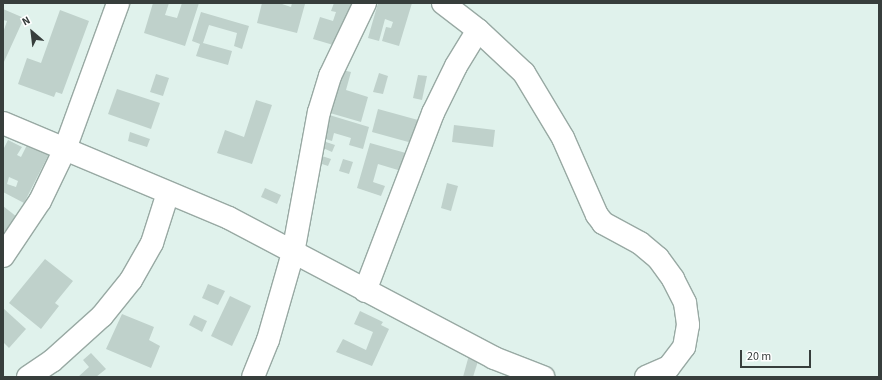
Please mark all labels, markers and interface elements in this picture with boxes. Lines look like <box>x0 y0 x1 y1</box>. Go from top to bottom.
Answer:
north arrow <box>12 12 52 52</box>
text: N <box>19 13 33 29</box>
scale bar <box>742 342 813 368</box>
text: 20 m <box>747 348 771 365</box>

